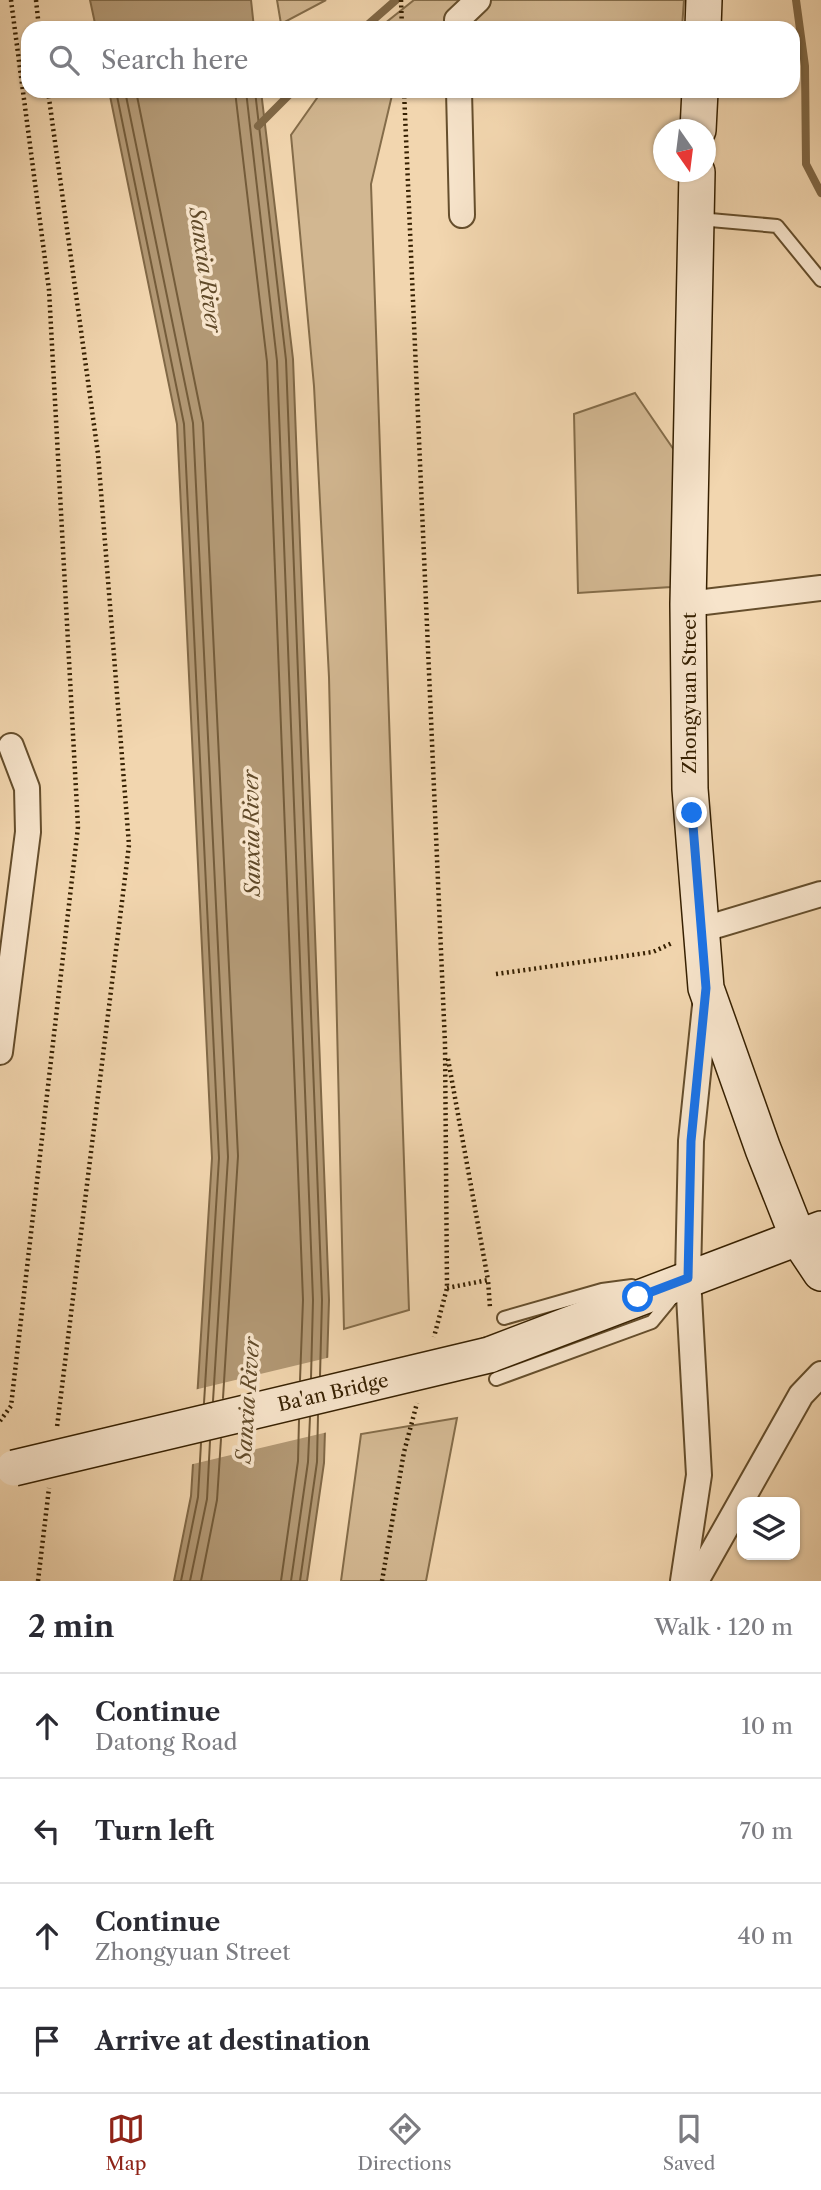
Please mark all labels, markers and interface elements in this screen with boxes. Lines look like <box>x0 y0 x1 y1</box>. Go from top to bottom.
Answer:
search box <box>21 21 800 98</box>
icon: search <box>45 41 83 79</box>
text: Search here <box>101 44 248 76</box>
north arrow <box>653 119 716 182</box>
water label: Sanxia River <box>184 204 227 335</box>
street label: Zhongyuan Street <box>678 612 701 774</box>
water label: Sanxia River <box>238 768 265 898</box>
route end <box>676 797 707 828</box>
route start <box>622 1281 653 1312</box>
water label: Sanxia River <box>230 1335 264 1466</box>
street label: Ba'an Bridge <box>275 1369 391 1416</box>
map controls <box>737 1497 800 1560</box>
button: layers <box>737 1497 800 1560</box>
text: 2 min <box>28 1608 114 1645</box>
text: Walk · 120 m <box>654 1613 793 1641</box>
text: Continue <box>95 1696 220 1728</box>
icon: ahead <box>28 1707 66 1745</box>
text: 10 m <box>741 1712 793 1740</box>
text: Datong Road <box>95 1728 238 1756</box>
icon: left <box>28 1812 66 1850</box>
text: Turn left <box>95 1815 214 1847</box>
text: 70 m <box>740 1817 793 1845</box>
text: Continue <box>95 1906 220 1938</box>
icon: ahead <box>28 1917 66 1955</box>
text: 40 m <box>738 1922 793 1950</box>
text: Zhongyuan Street <box>95 1938 290 1966</box>
icon: arrive <box>28 2022 66 2060</box>
text: Arrive at destination <box>95 2025 370 2057</box>
tab: Map <box>106 2110 146 2175</box>
tab: Directions <box>358 2110 451 2175</box>
tab: Saved <box>663 2110 715 2175</box>

